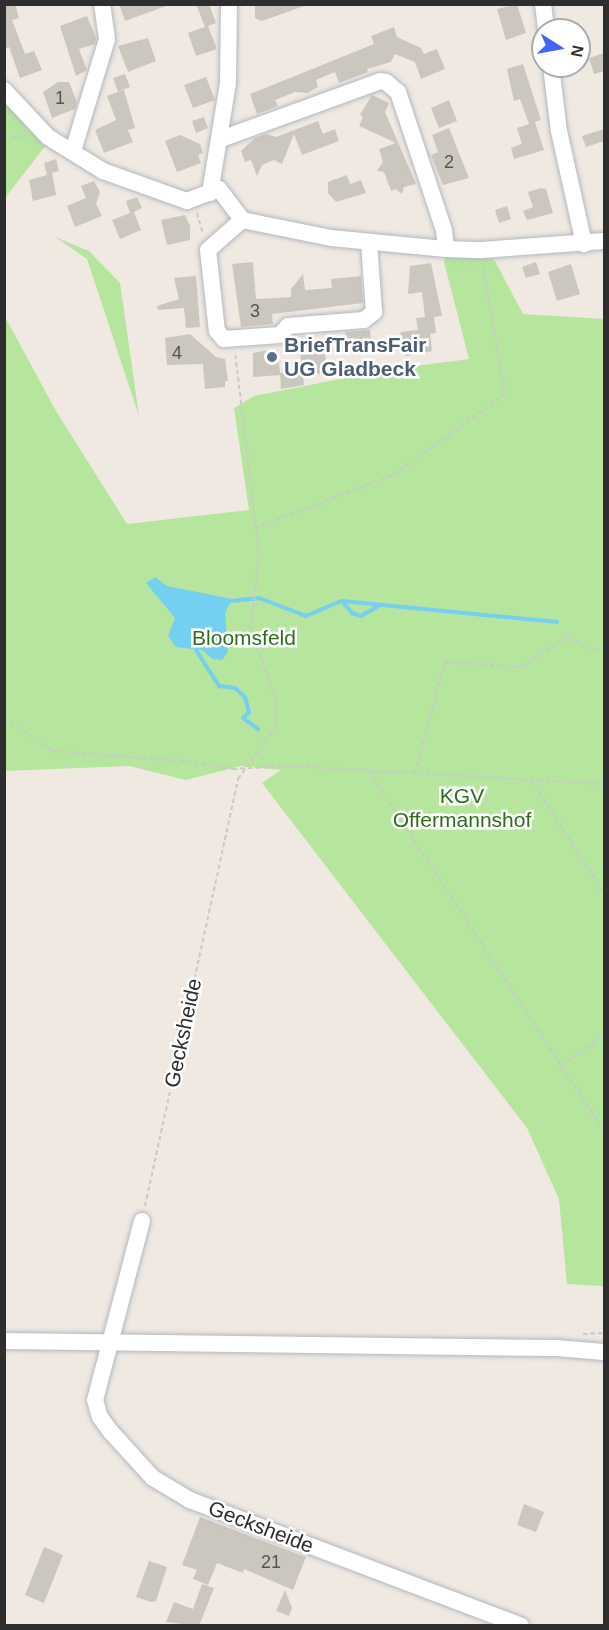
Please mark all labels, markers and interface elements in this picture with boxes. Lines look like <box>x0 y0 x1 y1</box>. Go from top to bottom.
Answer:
north arrow <box>531 18 591 78</box>
text: N <box>568 44 587 58</box>
house number: 1 <box>55 87 65 109</box>
house number: 2 <box>444 151 454 173</box>
house number: 3 <box>250 300 260 322</box>
place label: BriefTransFair UG Gladbeck <box>284 332 426 382</box>
house number: 4 <box>172 342 182 364</box>
marker: BriefTransFair UG Gladbeck <box>265 350 279 364</box>
park label: Bloomsfeld <box>192 625 296 651</box>
park label: KGV Offermannshof <box>393 783 531 833</box>
street label: Gecksheide <box>159 976 207 1090</box>
street label: Gecksheide <box>205 1495 317 1559</box>
house number: 21 <box>261 1551 281 1573</box>

